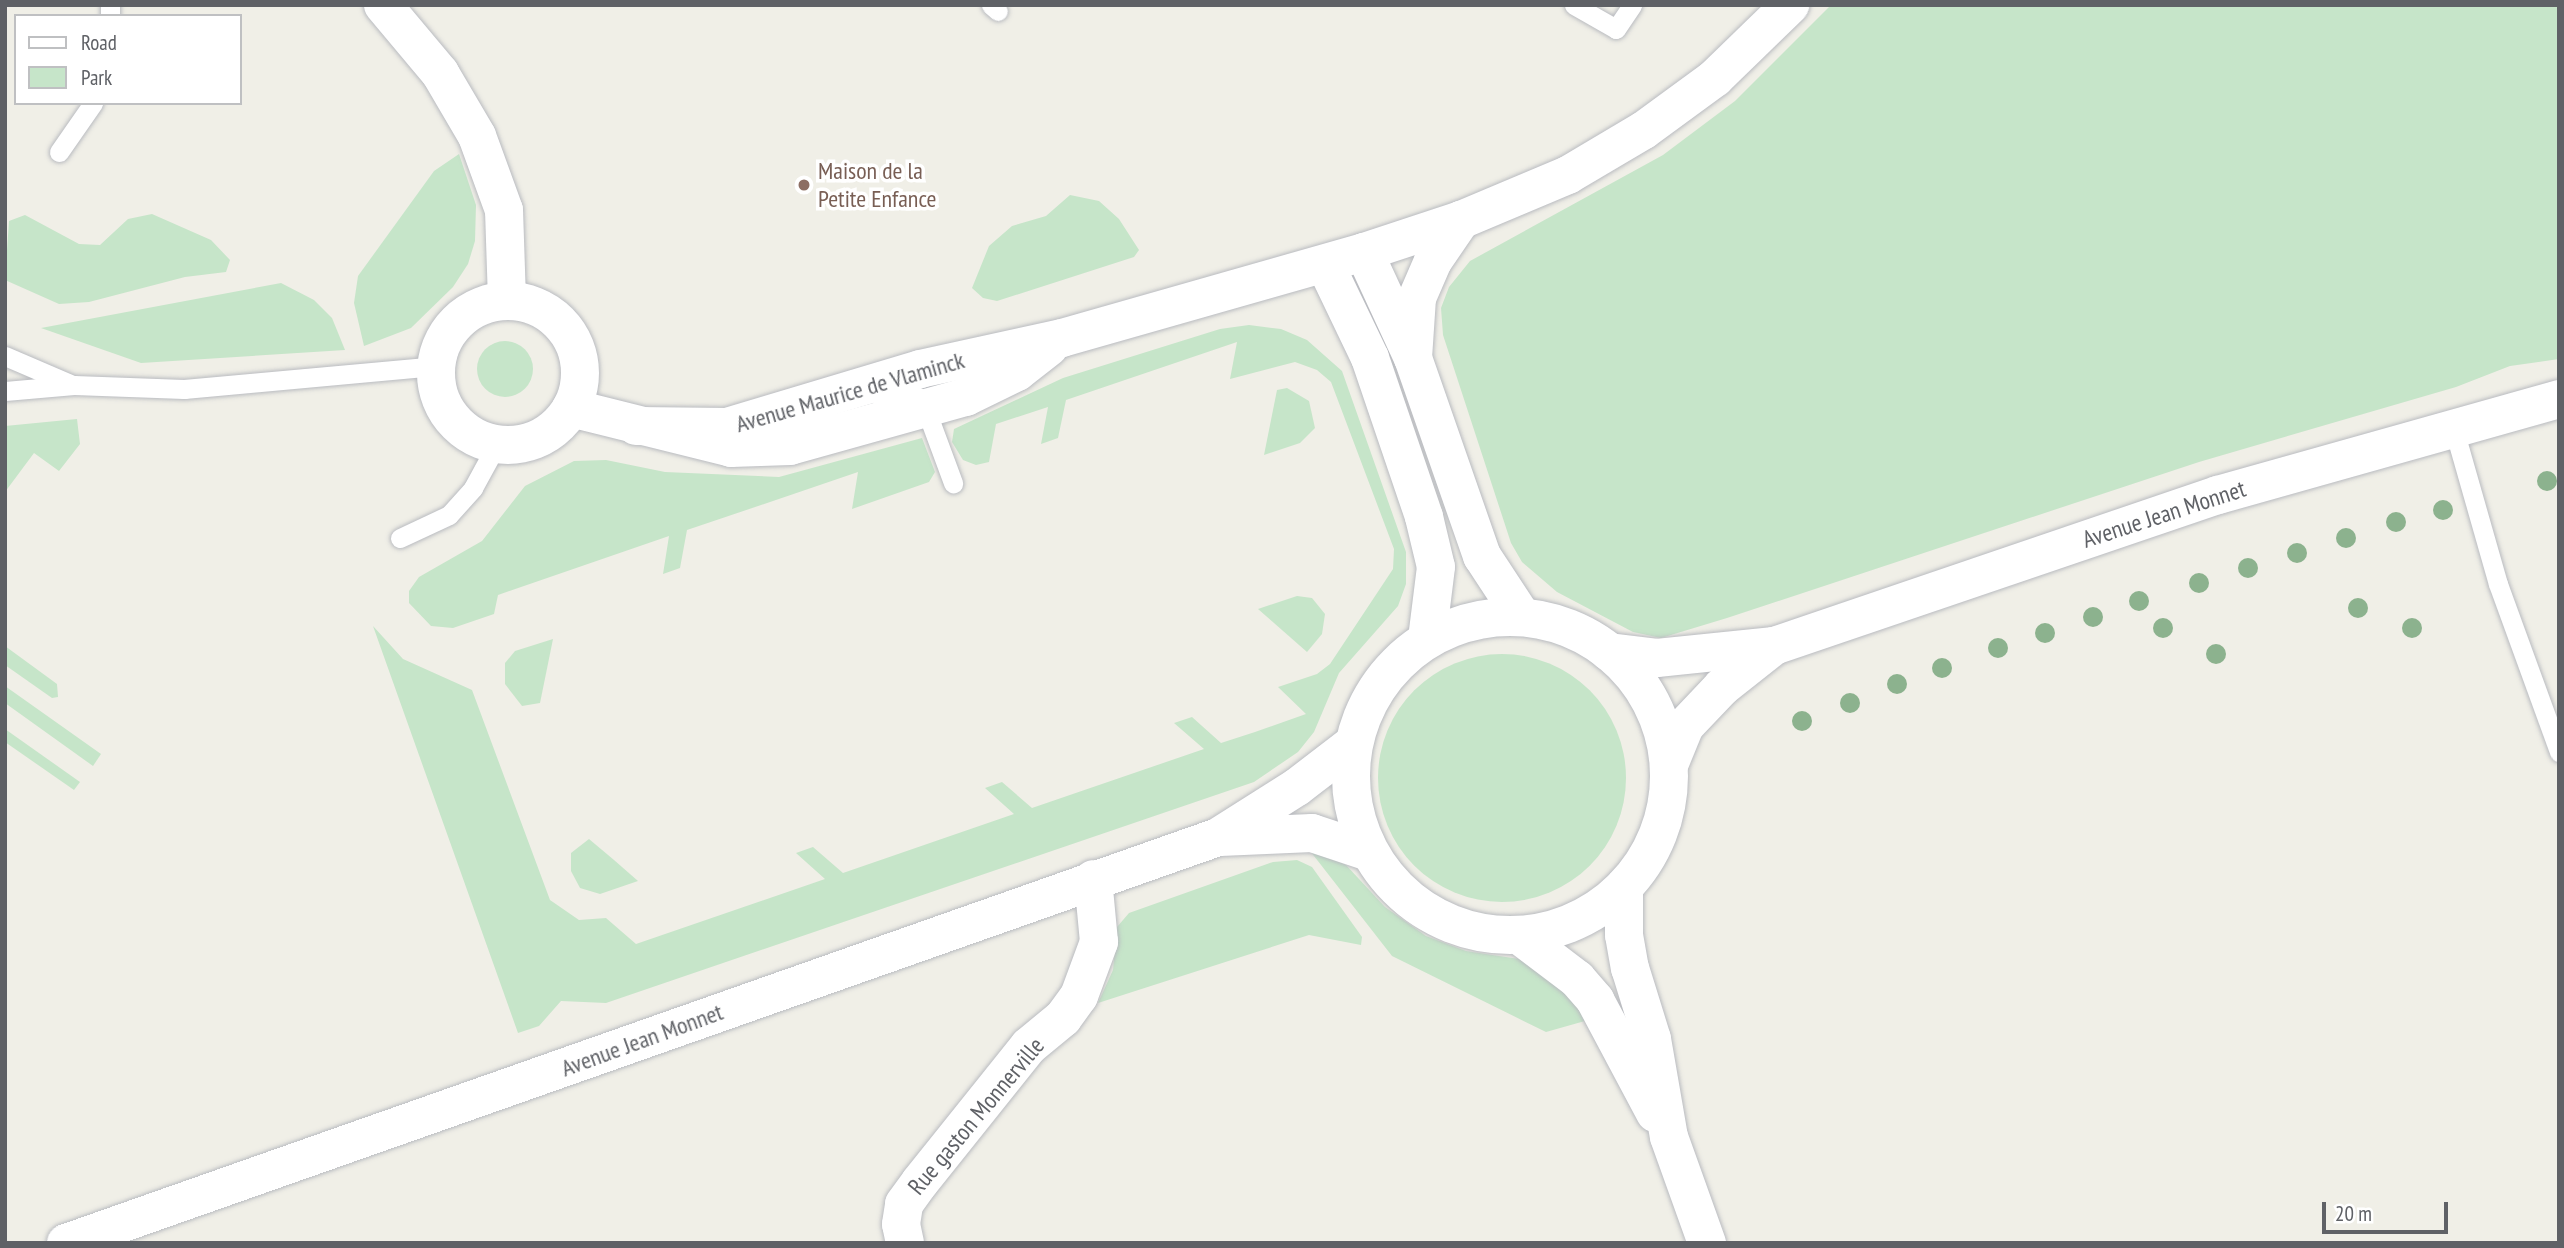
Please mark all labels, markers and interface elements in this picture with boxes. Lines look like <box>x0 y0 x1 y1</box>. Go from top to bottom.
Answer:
legend <box>14 14 242 105</box>
text: Road <box>81 29 117 56</box>
text: Park <box>81 64 112 91</box>
place label: Maison de la Petite Enfance <box>818 157 936 213</box>
marker: Maison de la Petite Enfance <box>796 177 812 193</box>
street label: Avenue Maurice de Vlaminck <box>732 346 968 438</box>
street label: Avenue Jean Monnet <box>2079 474 2249 554</box>
street label: Avenue Jean Monnet <box>557 997 727 1083</box>
street label: Rue gaston Monnerville <box>902 1032 1050 1200</box>
scale bar <box>2326 1188 2452 1232</box>
text: 20 m <box>2335 1200 2372 1227</box>

